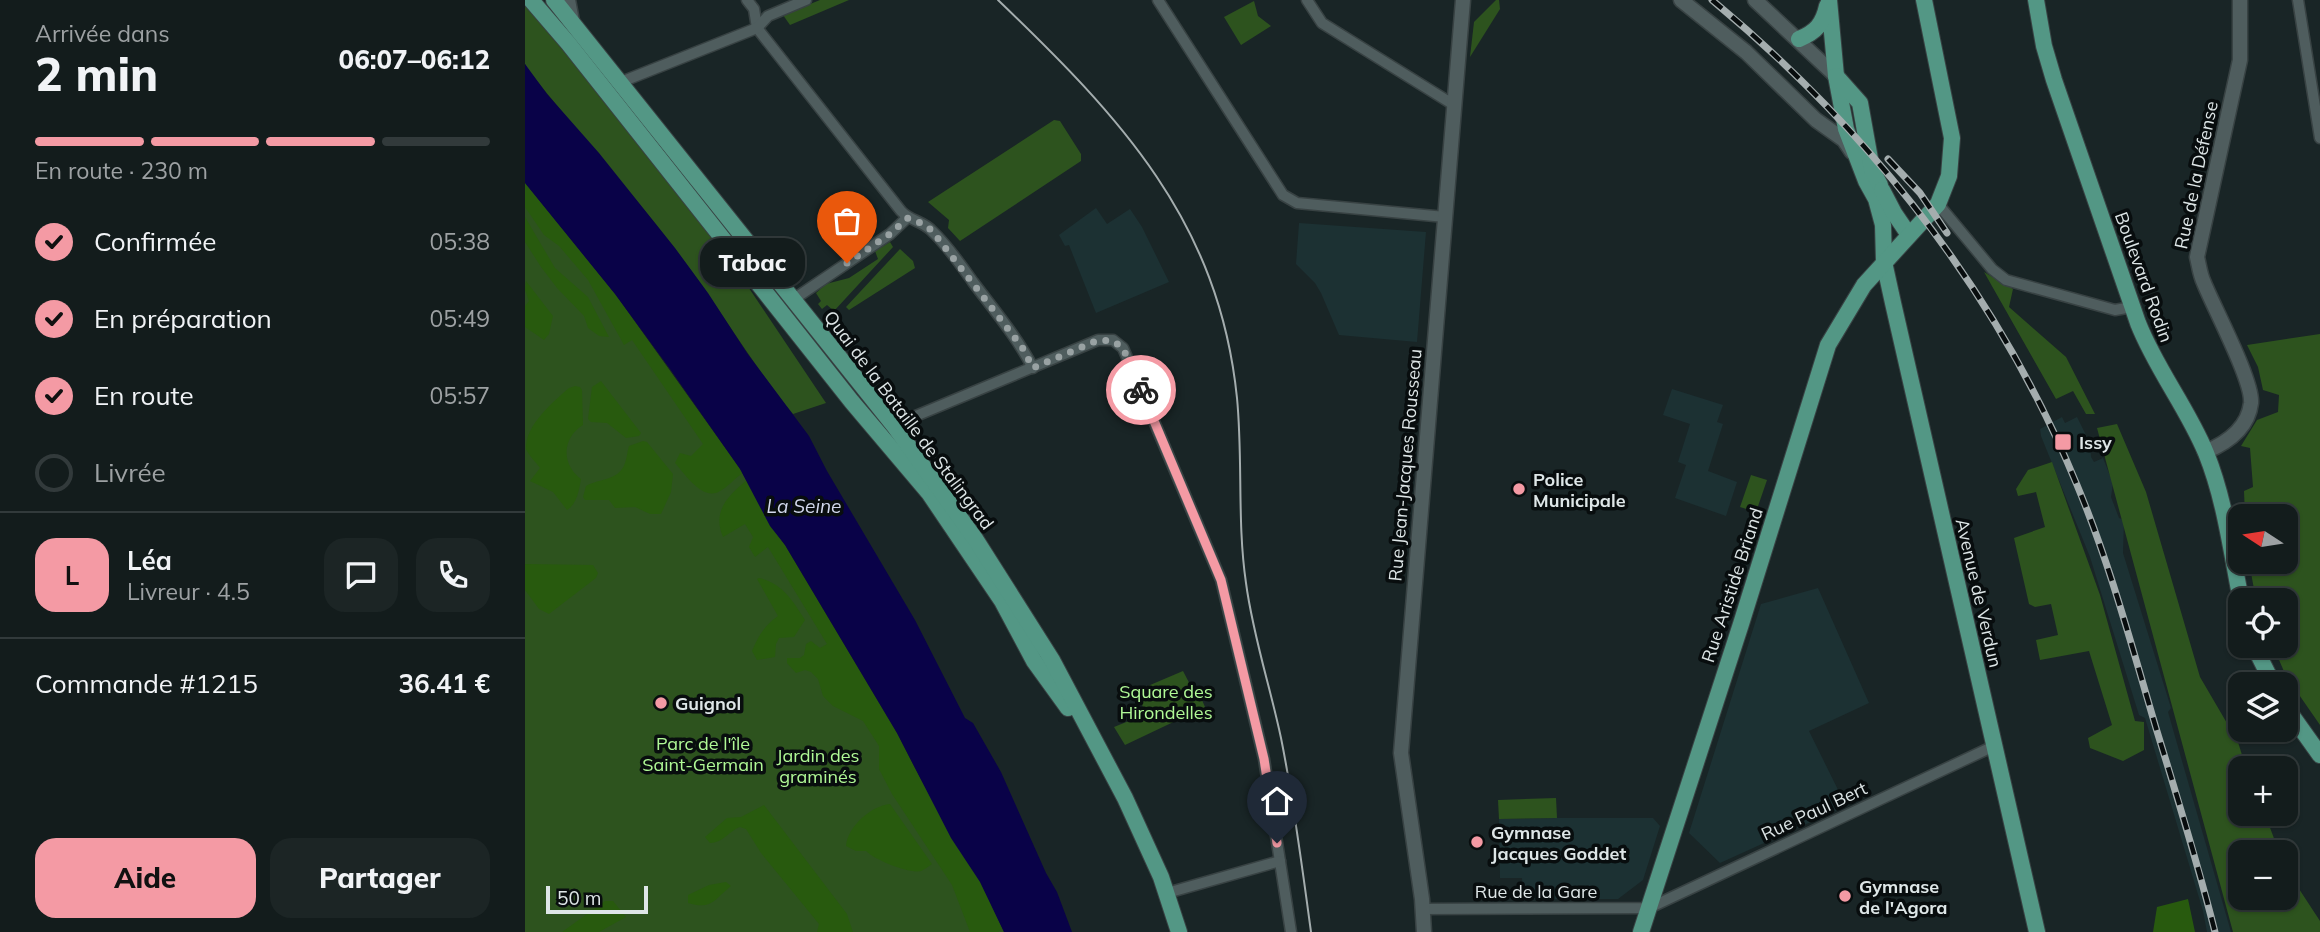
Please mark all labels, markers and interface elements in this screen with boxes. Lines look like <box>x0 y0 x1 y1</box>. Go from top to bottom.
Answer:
text: Arrivée dans <box>35 19 170 48</box>
text: 06:07–06:12 <box>339 43 490 76</box>
text: 2 min <box>35 45 158 103</box>
street label: Rue de la Défense <box>2169 99 2223 251</box>
text: En route · 230 m <box>35 156 208 185</box>
pin <box>817 191 877 263</box>
icon: bag <box>828 202 866 240</box>
street label: Boulevard Rodin <box>2110 209 2178 345</box>
icon: check <box>35 223 73 261</box>
text: Confirmée <box>94 225 216 258</box>
text: 05:38 <box>430 227 490 256</box>
callout: Tabac <box>700 238 805 288</box>
text: Tabac <box>719 248 786 277</box>
icon: check <box>35 300 73 338</box>
text: En préparation <box>94 302 272 335</box>
text: 05:49 <box>430 304 490 333</box>
street label: Quai de la Bataille de Stalingrad <box>819 306 999 534</box>
street label: Rue Jean-Jacques Rousseau <box>1383 348 1427 582</box>
courier <box>1106 355 1176 425</box>
icon: bike <box>1122 371 1160 409</box>
icon: check <box>35 377 73 415</box>
text: En route <box>94 379 194 412</box>
text: 05:57 <box>430 381 490 410</box>
place label: Issy <box>2079 431 2112 454</box>
marker: Issy <box>2053 432 2073 452</box>
text: Livrée <box>94 456 166 489</box>
place label: Police Municipale <box>1533 468 1626 512</box>
marker: Police Municipale <box>1511 481 1527 497</box>
water label: La Seine <box>767 494 841 518</box>
north arrow <box>2228 504 2298 574</box>
map controls <box>2228 504 2298 910</box>
street label: Rue Aristide Briand <box>1696 505 1768 665</box>
street label: Avenue de Verdun <box>1951 516 2007 670</box>
button: chat <box>324 538 398 612</box>
button: phone <box>416 538 490 612</box>
text: Léa <box>127 544 172 577</box>
text: L <box>65 559 79 592</box>
text: Livreur · 4.5 <box>127 577 250 606</box>
button: locate <box>2228 588 2298 658</box>
text: Commande #1215 <box>35 667 258 700</box>
text: 36.41 € <box>398 667 490 700</box>
button: layers <box>2228 672 2298 742</box>
park label: Square des Hirondelles <box>1119 680 1213 724</box>
place label: Guignol <box>675 692 741 715</box>
marker: Guignol <box>653 695 669 711</box>
park label: Parc de l'île Saint-Germain <box>642 732 764 776</box>
park label: Jardin des graminés <box>777 744 860 788</box>
button: + <box>2228 756 2298 826</box>
pin <box>1247 771 1307 843</box>
street label: Rue Paul Bert <box>1757 776 1871 846</box>
icon: home <box>1258 782 1296 820</box>
place label: Gymnase Jacques Goddet <box>1491 821 1626 865</box>
marker: Gymnase Jacques Goddet <box>1469 834 1485 850</box>
button: Aide <box>35 838 256 918</box>
button: Partager <box>270 838 490 918</box>
button: − <box>2228 840 2298 910</box>
place label: Gymnase de l'Agora <box>1859 875 1947 919</box>
street label: Rue de la Gare <box>1475 880 1597 903</box>
scale bar <box>546 883 647 915</box>
text: 50 m <box>557 886 601 910</box>
marker: Gymnase de l'Agora <box>1837 888 1853 904</box>

